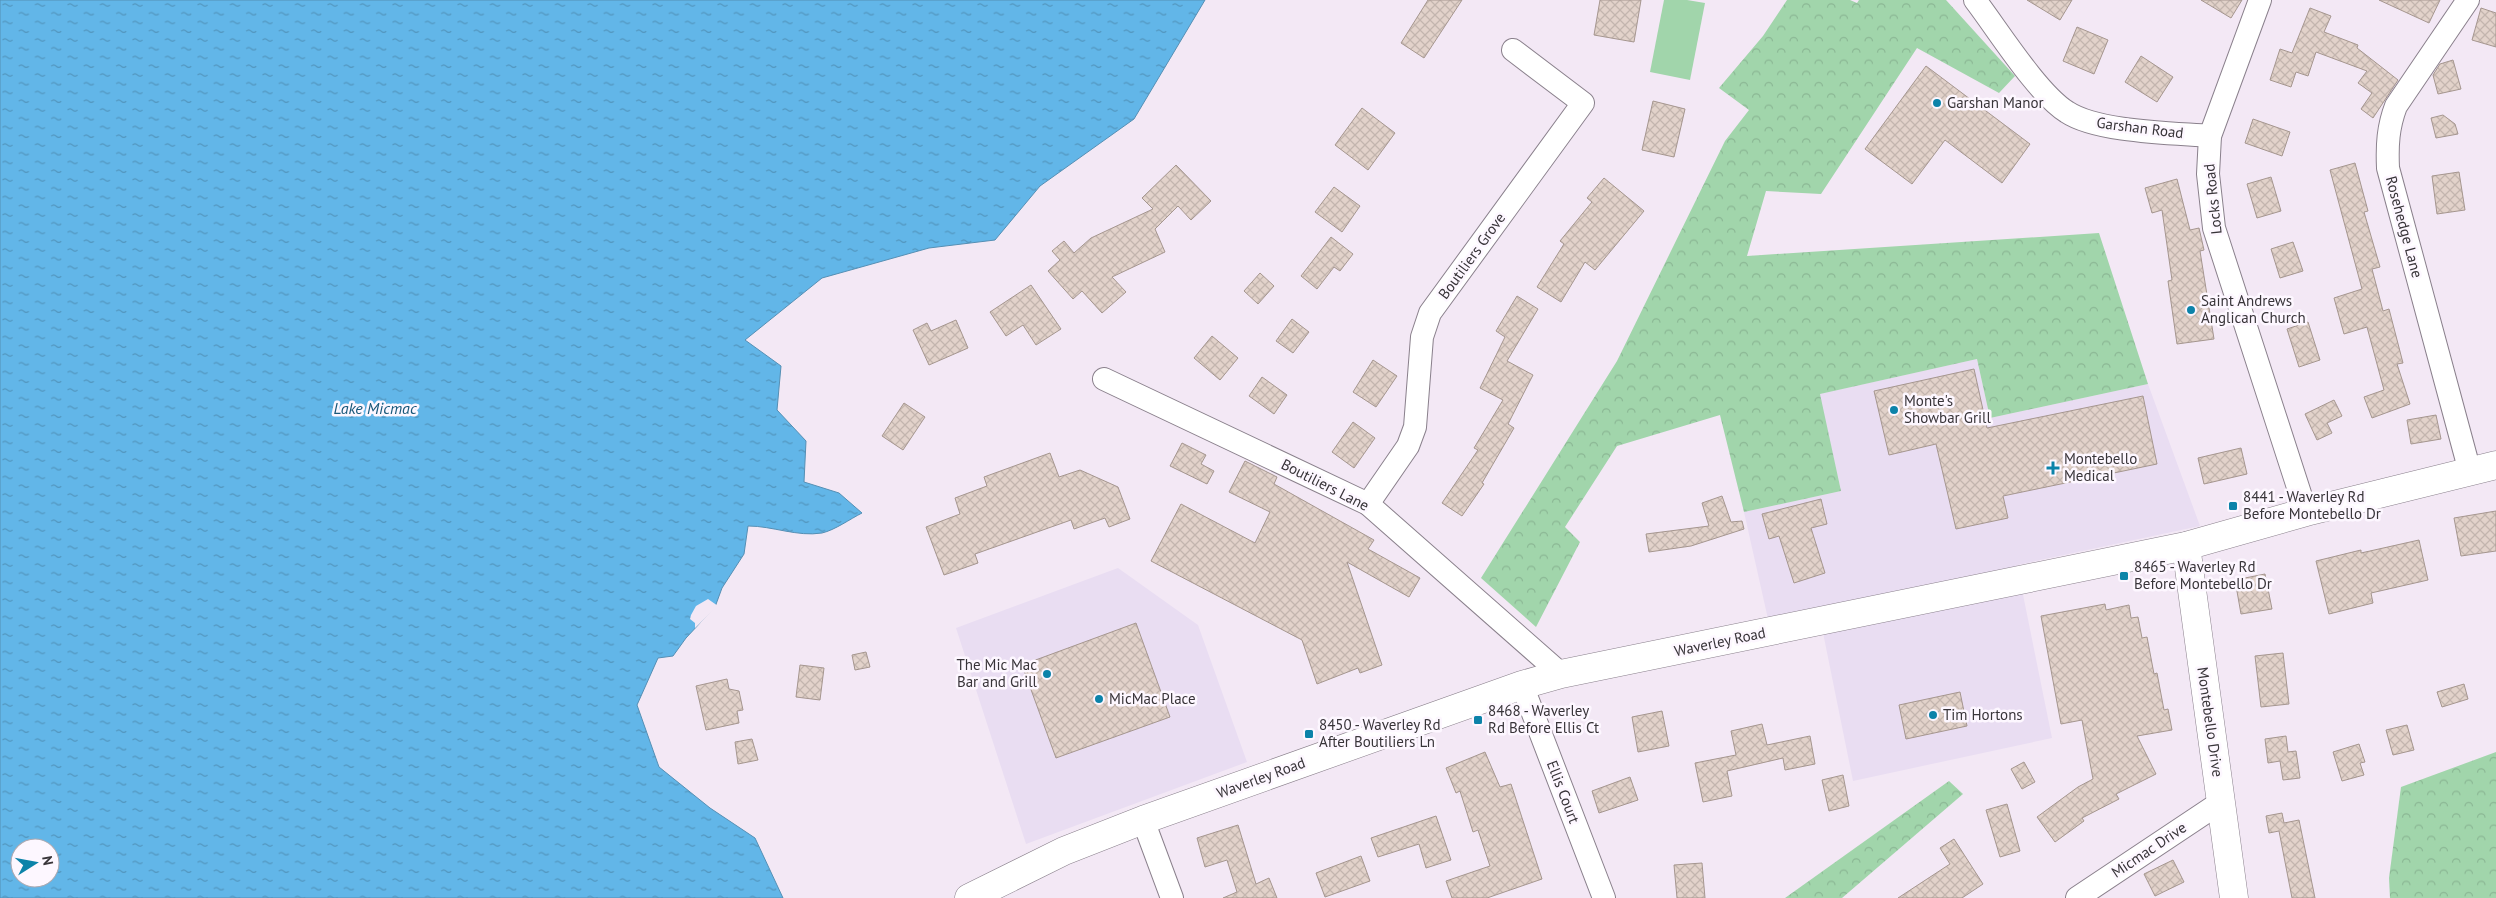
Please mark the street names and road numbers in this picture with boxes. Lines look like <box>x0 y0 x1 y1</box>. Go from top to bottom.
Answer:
street label: Garshan Road <box>2095 113 2185 142</box>
street label: Locks Road <box>2199 163 2226 235</box>
street label: Rosehedge Lane <box>2382 174 2427 280</box>
street label: Boutiliers Grove <box>1434 209 1509 303</box>
street label: Boutiliers Lane <box>1278 454 1372 515</box>
street label: Waverley Road <box>1672 623 1767 660</box>
street label: Montebello Drive <box>2193 666 2228 778</box>
street label: Waverley Road <box>1214 753 1308 802</box>
street label: Ellis Court <box>1543 758 1584 826</box>
street label: Micmac Drive <box>2108 818 2190 882</box>

